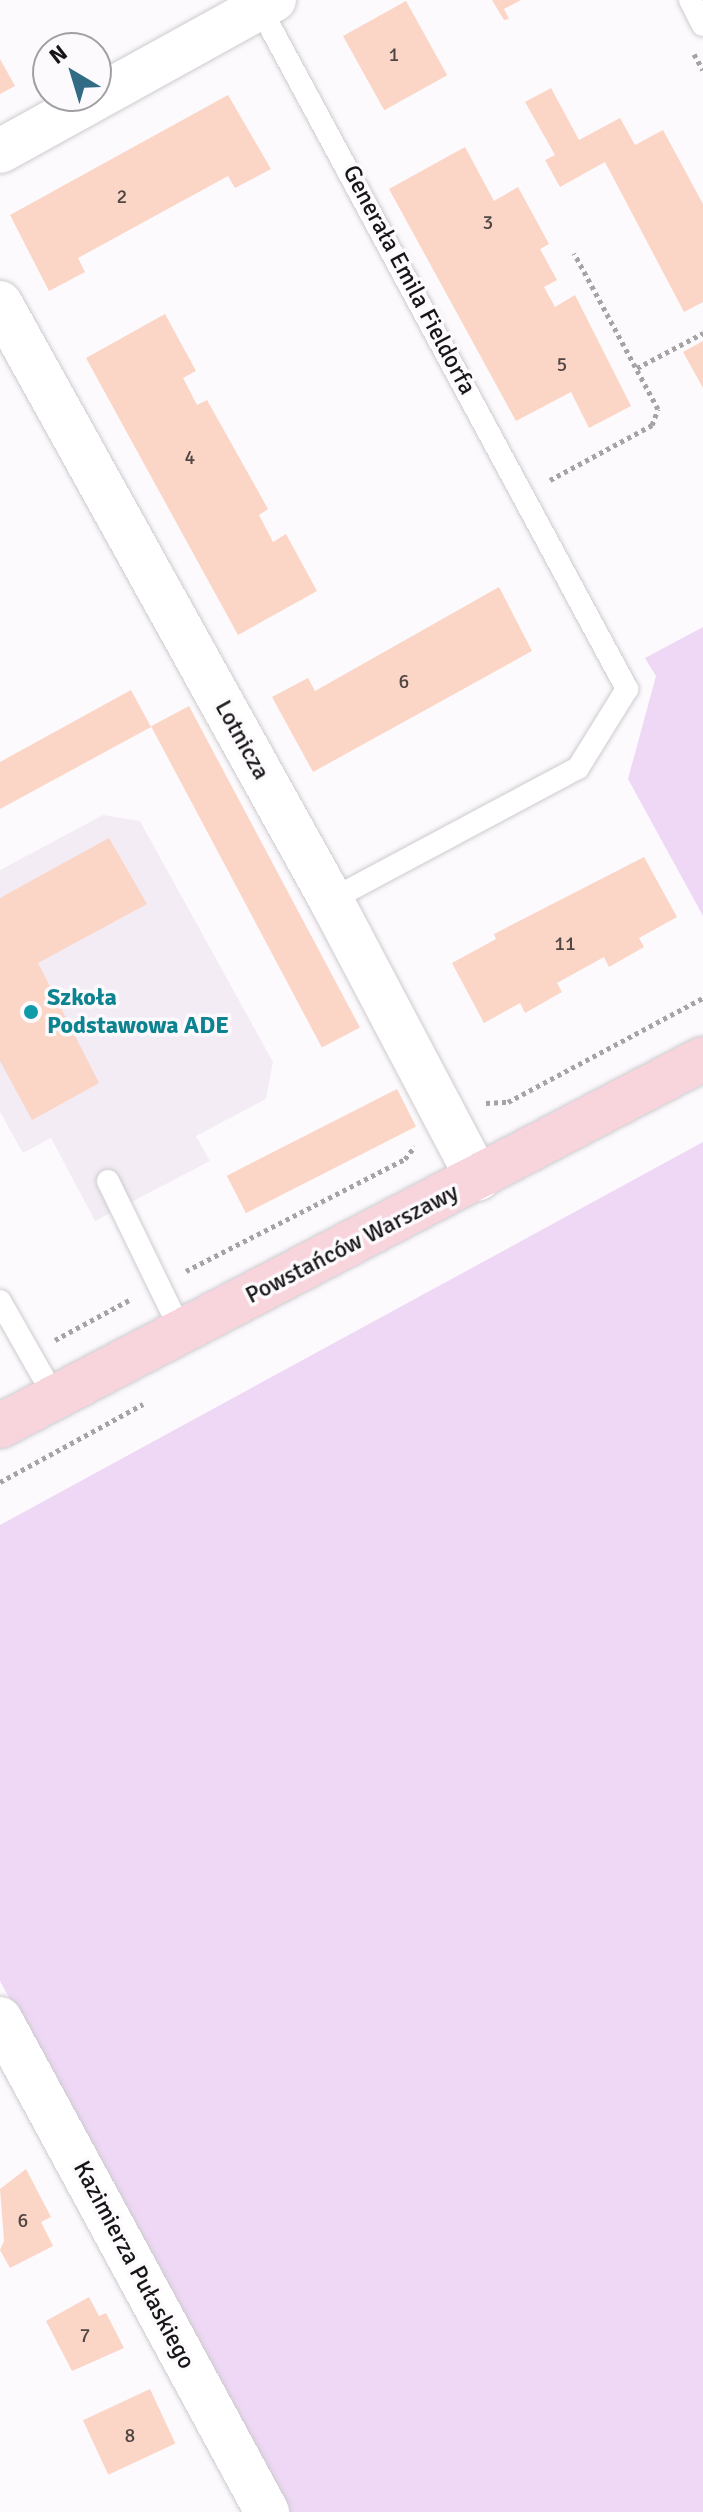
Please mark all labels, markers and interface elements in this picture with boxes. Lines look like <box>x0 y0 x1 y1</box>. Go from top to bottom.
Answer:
north arrow <box>32 32 112 112</box>
text: N <box>44 39 72 70</box>
house number: 1 <box>389 42 399 66</box>
street label: Generała Emila Fieldorfa <box>336 160 482 400</box>
house number: 2 <box>117 184 127 208</box>
house number: 3 <box>483 210 493 234</box>
house number: 5 <box>557 352 567 376</box>
house number: 4 <box>185 445 195 469</box>
house number: 6 <box>399 669 409 693</box>
street label: Lotnicza <box>208 695 276 785</box>
house number: 11 <box>554 931 576 955</box>
place label: Szkoła Podstawowa ADE <box>47 984 229 1040</box>
marker: Szkoła Podstawowa ADE <box>22 1003 40 1021</box>
street label: Powstańców Warszawy <box>241 1178 463 1310</box>
street label: Kazimierza Pułaskiego <box>67 2156 201 2374</box>
house number: 6 <box>18 2208 28 2232</box>
house number: 7 <box>80 2323 90 2347</box>
house number: 8 <box>125 2423 135 2447</box>

